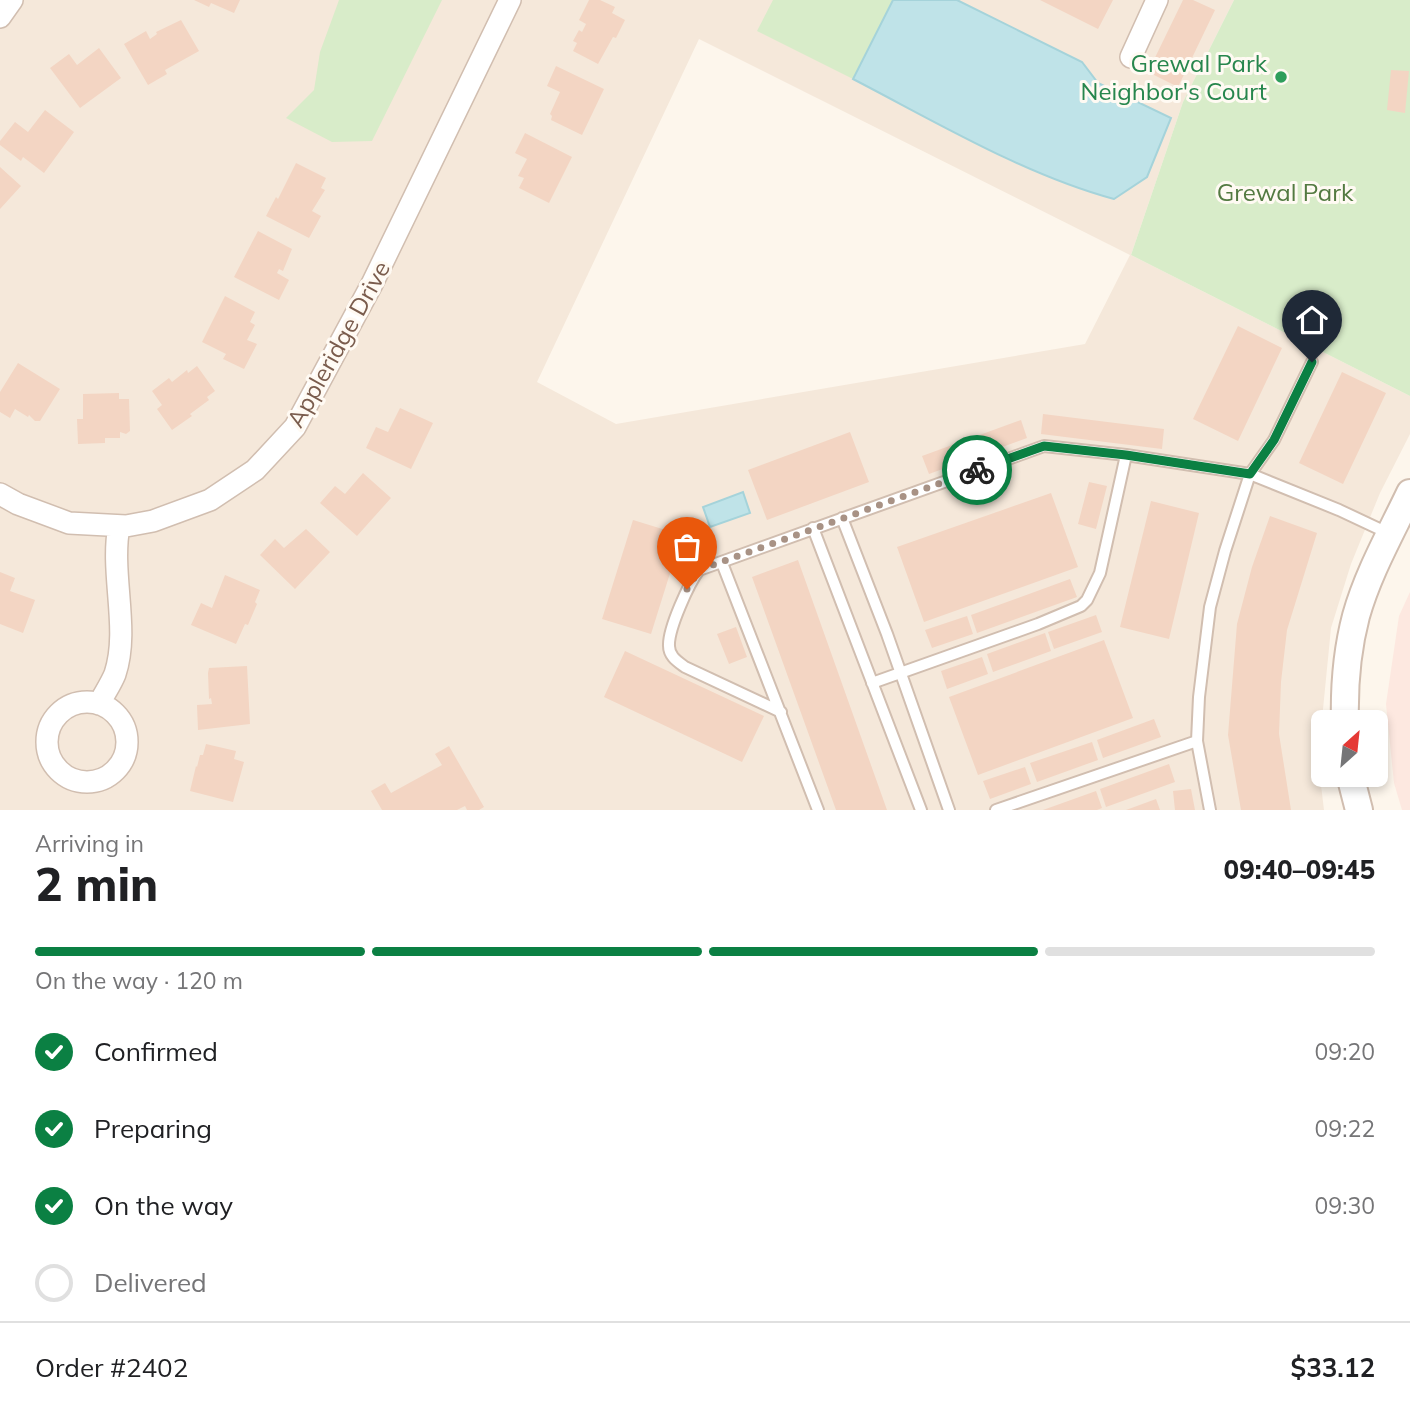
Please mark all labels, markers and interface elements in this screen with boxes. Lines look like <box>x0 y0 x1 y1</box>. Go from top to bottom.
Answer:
place label: Grewal Park Neighbor's Court <box>1081 48 1268 106</box>
marker: Grewal Park Neighbor's Court <box>1273 69 1289 85</box>
park label: Grewal Park <box>1217 177 1354 207</box>
street label: Appleridge Drive <box>280 255 396 433</box>
pin <box>1282 290 1342 362</box>
icon: home <box>1293 301 1331 339</box>
courier <box>942 435 1012 505</box>
icon: bike <box>958 451 996 489</box>
pin <box>657 517 717 589</box>
icon: bag <box>668 528 706 566</box>
north arrow <box>1311 710 1388 788</box>
map controls <box>1311 710 1388 787</box>
text: Arriving in <box>35 829 144 858</box>
text: 09:40–09:45 <box>1224 853 1375 886</box>
text: 2 min <box>35 855 158 913</box>
text: On the way · 120 m <box>35 966 243 995</box>
icon: check <box>35 1033 73 1071</box>
text: Confirmed <box>94 1035 218 1068</box>
text: 09:20 <box>1315 1037 1375 1066</box>
icon: check <box>35 1110 73 1148</box>
text: Preparing <box>94 1112 212 1145</box>
text: 09:22 <box>1315 1114 1375 1143</box>
icon: check <box>35 1187 73 1225</box>
text: On the way <box>94 1189 233 1222</box>
text: 09:30 <box>1315 1191 1375 1220</box>
text: Delivered <box>94 1266 207 1299</box>
text: Order #2402 <box>35 1351 188 1384</box>
text: $33.12 <box>1291 1351 1375 1384</box>

